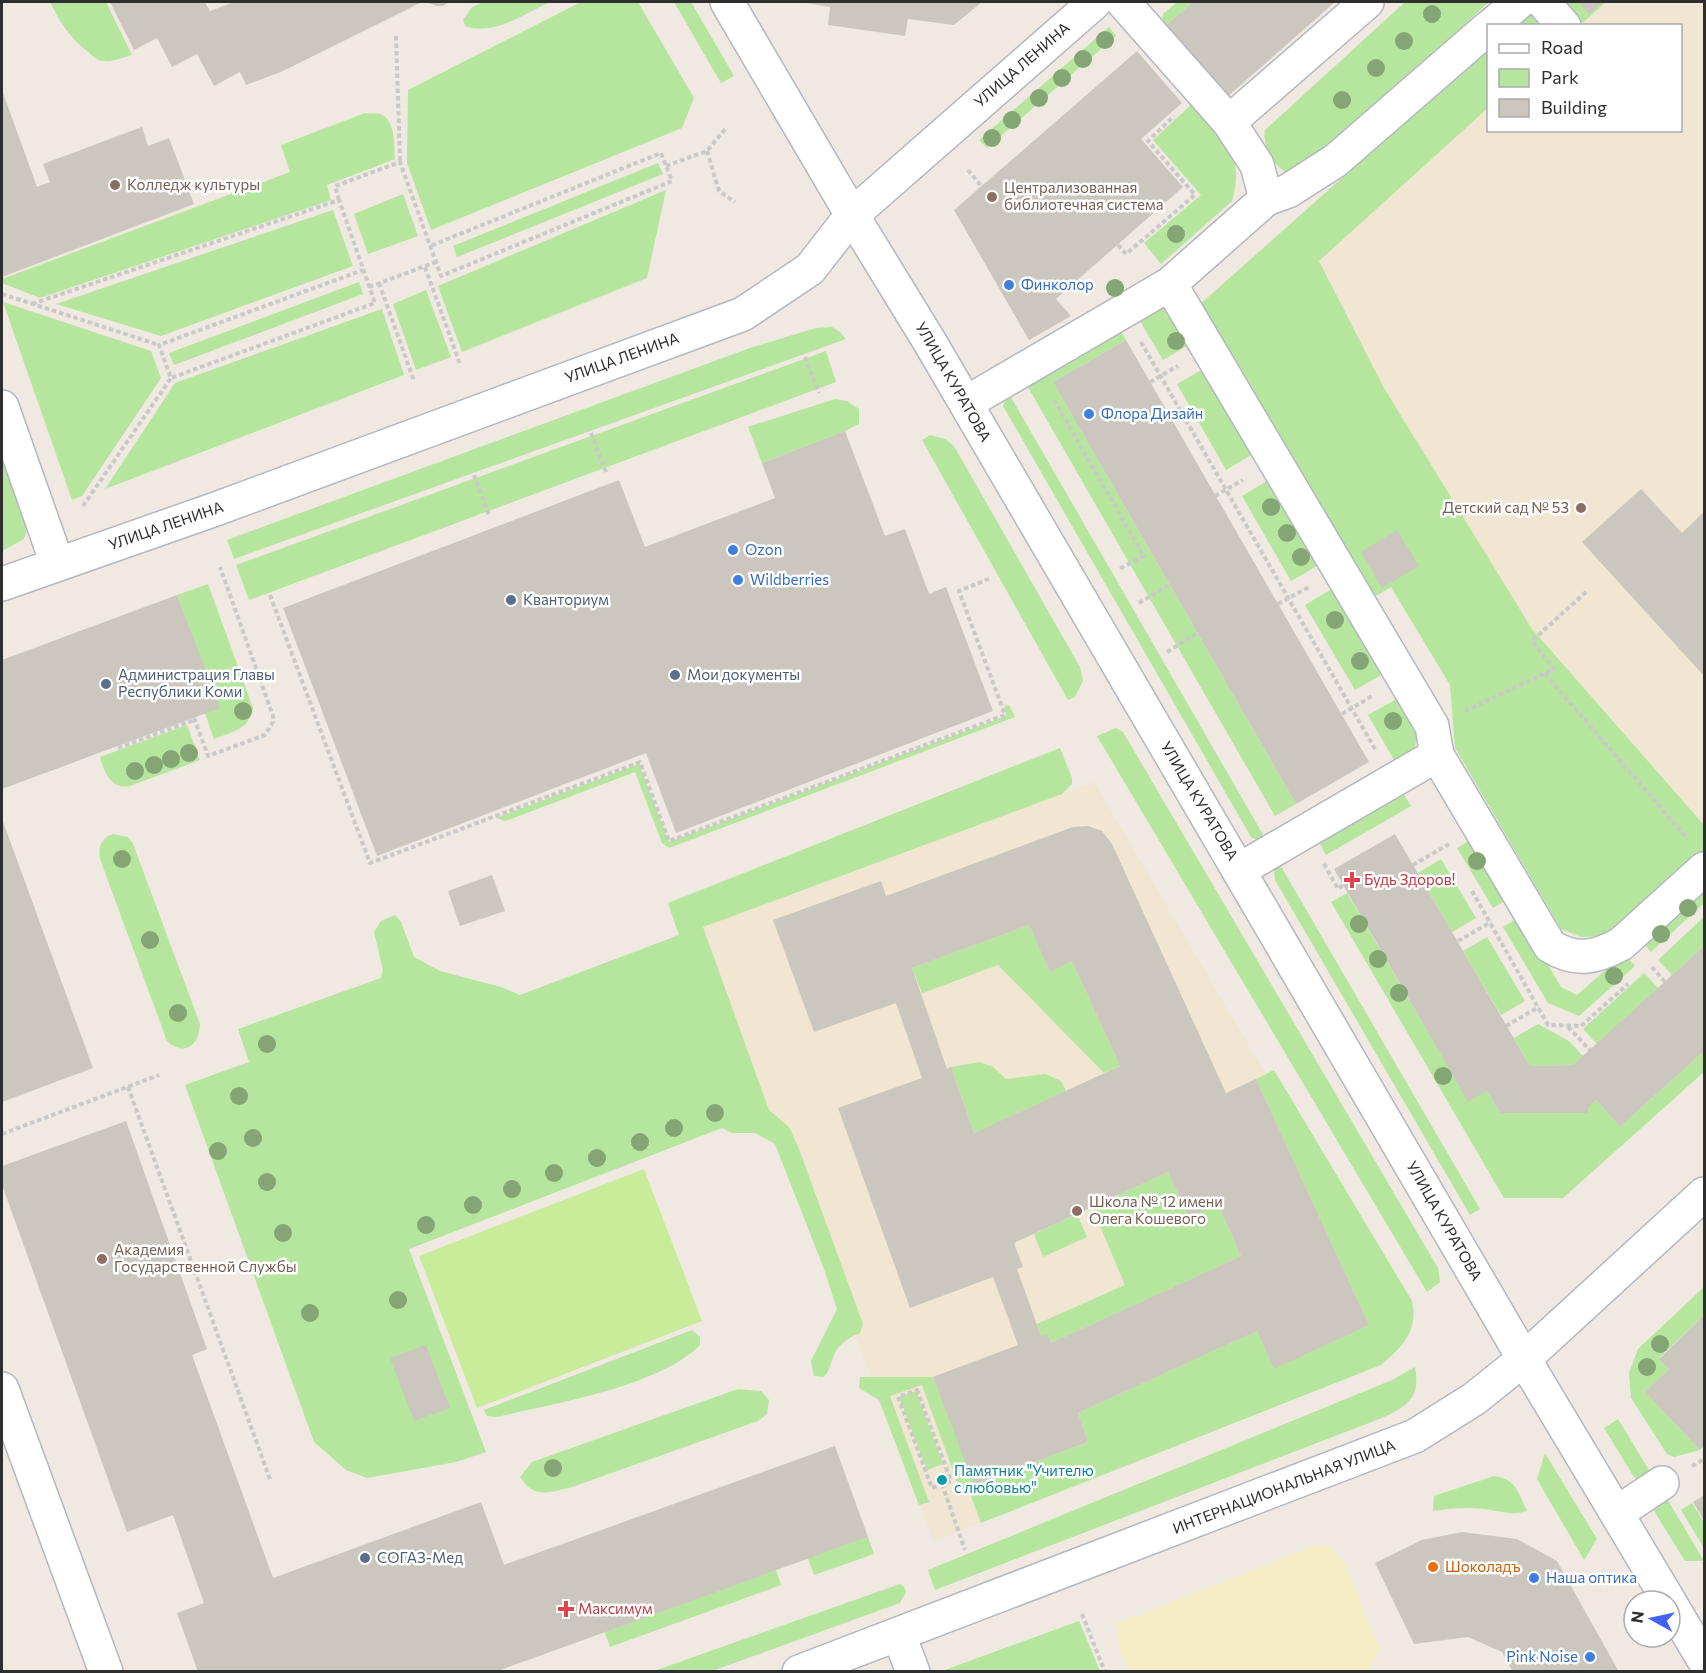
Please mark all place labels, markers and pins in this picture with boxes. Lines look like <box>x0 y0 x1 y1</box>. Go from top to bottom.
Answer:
place label: Колледж культуры <box>127 175 260 193</box>
marker: Колледж культуры <box>108 178 122 192</box>
place label: Централизованная библиотечная система <box>1004 178 1163 213</box>
marker: Централизованная библиотечная система <box>985 190 999 204</box>
place label: Финколор <box>1021 275 1094 293</box>
marker: Финколор <box>1002 278 1016 292</box>
place label: Флора Дизайн <box>1101 404 1203 422</box>
marker: Флора Дизайн <box>1082 407 1096 421</box>
place label: Детский сад № 53 <box>1442 498 1569 516</box>
marker: Детский сад № 53 <box>1574 501 1588 515</box>
place label: Ozon <box>745 540 782 558</box>
marker: Ozon <box>726 543 740 557</box>
place label: Wildberries <box>750 570 829 588</box>
marker: Wildberries <box>731 573 745 587</box>
place label: Кванториум <box>523 590 609 608</box>
marker: Кванториум <box>504 593 518 607</box>
place label: Администрация Главы Республики Коми <box>118 665 275 700</box>
place label: Мои документы <box>687 665 800 683</box>
marker: Мои документы <box>668 668 682 682</box>
marker: Администрация Главы Республики Коми <box>99 677 113 691</box>
place label: Будь Здоров! <box>1364 870 1455 888</box>
marker: Будь Здоров! <box>1345 873 1359 887</box>
place label: Школа № 12 имени Олега Кошевого <box>1089 1192 1223 1227</box>
marker: Школа № 12 имени Олега Кошевого <box>1070 1204 1084 1218</box>
place label: Академия Государственной Службы <box>114 1240 297 1275</box>
marker: Академия Государственной Службы <box>95 1252 109 1266</box>
place label: Памятник "Учителю с любовью" <box>954 1461 1094 1496</box>
marker: Памятник "Учителю с любовью" <box>935 1473 949 1487</box>
place label: СОГАЗ-Мед <box>377 1548 463 1566</box>
marker: СОГАЗ-Мед <box>358 1551 372 1565</box>
place label: Шоколадъ <box>1445 1557 1521 1575</box>
marker: Шоколадъ <box>1426 1560 1440 1574</box>
place label: Наша оптика <box>1546 1568 1637 1586</box>
marker: Наша оптика <box>1527 1571 1541 1585</box>
place label: Максимум <box>578 1599 653 1617</box>
marker: Максимум <box>559 1602 573 1616</box>
place label: Pink Noise <box>1506 1647 1578 1665</box>
marker: Pink Noise <box>1583 1650 1597 1664</box>

